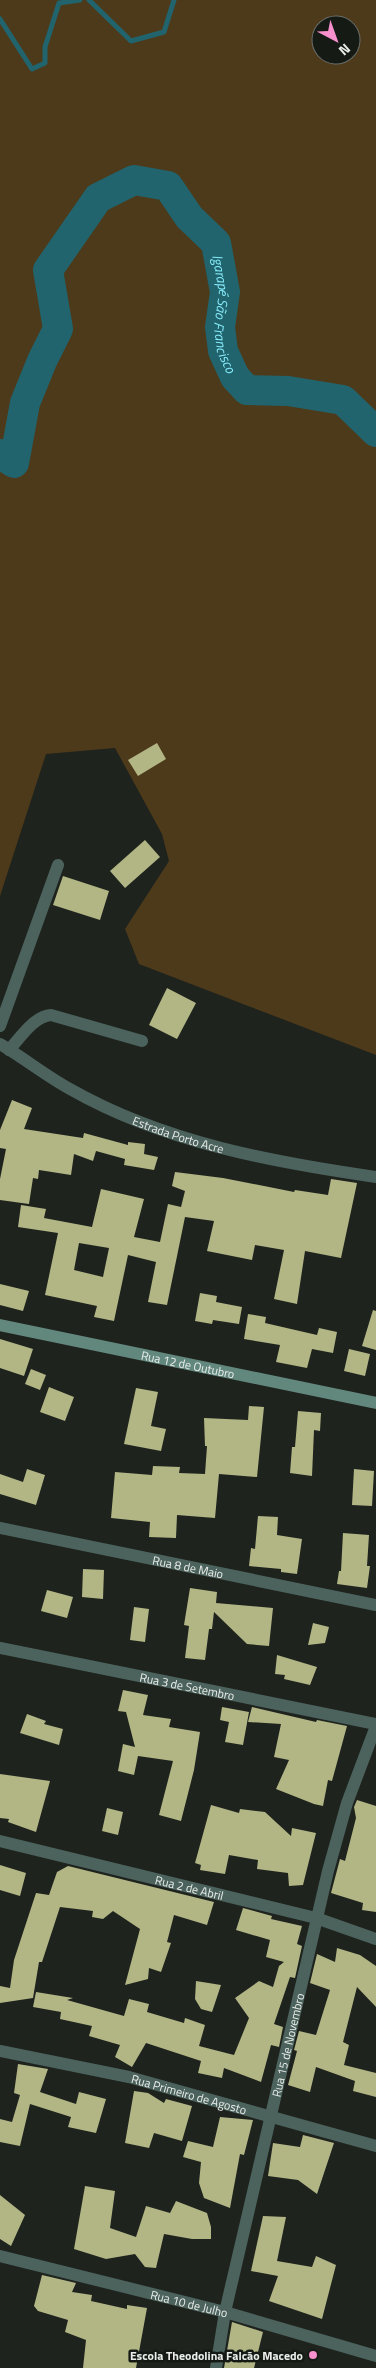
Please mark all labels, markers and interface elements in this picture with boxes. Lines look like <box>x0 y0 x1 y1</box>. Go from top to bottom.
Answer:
north arrow <box>311 15 361 65</box>
text: N <box>334 39 355 61</box>
water label: Igarapé São Francisco <box>208 253 243 377</box>
street label: Estrada Porto Acre <box>130 1111 226 1158</box>
street label: Rua 12 de Outubro <box>139 1345 237 1383</box>
street label: Rua 8 de Maio <box>151 1550 225 1583</box>
street label: Rua 3 de Setembro <box>138 1667 236 1705</box>
street label: Rua 2 de Abril <box>153 1870 226 1905</box>
street label: Rua 15 de Novembro <box>266 1991 309 2099</box>
street label: Rua Primeiro de Agosto <box>129 2069 249 2119</box>
street label: Rua 10 de Julho <box>149 2284 230 2322</box>
place label: Escola Theodolina Falcão Macedo <box>130 2346 303 2365</box>
marker: Escola Theodolina Falcão Macedo <box>307 2349 319 2361</box>

